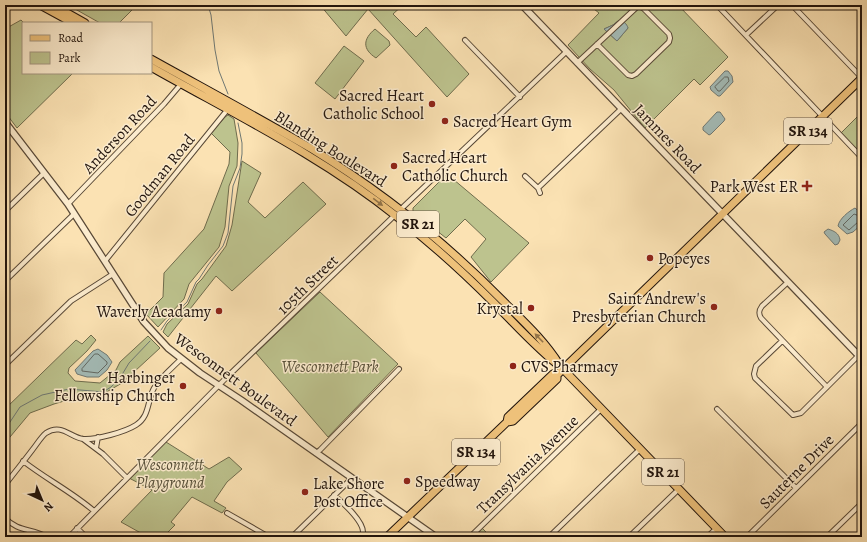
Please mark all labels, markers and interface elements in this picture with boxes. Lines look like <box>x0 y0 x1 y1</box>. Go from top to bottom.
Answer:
legend <box>22 22 152 74</box>
text: Road <box>58 30 84 46</box>
text: Park <box>58 50 81 66</box>
place label: Sacred Heart Catholic School <box>323 85 424 125</box>
street label: Anderson Road <box>77 91 162 179</box>
marker: Sacred Heart Catholic School <box>427 99 437 109</box>
street label: Jammes Road <box>628 99 706 179</box>
street label: Blanding Boulevard <box>270 105 391 192</box>
place label: Sacred Heart Gym <box>453 111 572 133</box>
marker: Sacred Heart Gym <box>440 116 450 126</box>
road number: SR 134 <box>784 118 832 144</box>
street label: Goodman Road <box>119 129 200 222</box>
place label: Sacred Heart Catholic Church <box>402 147 509 187</box>
marker: Sacred Heart Catholic Church <box>389 161 399 171</box>
place label: Park West ER <box>710 176 798 198</box>
marker: Park West ER <box>801 180 813 192</box>
one-way arrow <box>372 198 383 206</box>
road number: SR 21 <box>397 211 439 237</box>
place label: Popeyes <box>658 248 710 270</box>
street label: 105th Street <box>272 250 343 319</box>
marker: Popeyes <box>645 253 655 263</box>
place label: Saint Andrew's Presbyterian Church <box>572 288 706 328</box>
place label: Krystal <box>476 298 523 320</box>
place label: Waverly Acadamy <box>95 301 212 323</box>
marker: Saint Andrew's Presbyterian Church <box>709 302 719 312</box>
marker: Krystal <box>526 303 536 313</box>
marker: Waverly Acadamy <box>214 306 224 316</box>
street label: Wesconnett Boulevard <box>169 327 301 432</box>
one-way arrow <box>534 333 544 343</box>
park label: Wesconnett Park <box>281 356 379 378</box>
place label: CVS Pharmacy <box>521 356 619 378</box>
marker: CVS Pharmacy <box>508 361 518 371</box>
place label: Harbinger Fellowship Church <box>54 367 175 407</box>
marker: Harbinger Fellowship Church <box>178 381 188 391</box>
street label: Transylvania Avenue <box>472 410 583 519</box>
street label: Sauterne Drive <box>754 429 839 514</box>
road number: SR 134 <box>452 439 500 465</box>
park label: Wesconnett Playground <box>136 454 205 494</box>
road number: SR 21 <box>642 459 684 485</box>
place label: Speedway <box>415 471 481 493</box>
place label: Lake Shore Post Office <box>313 473 385 513</box>
marker: Speedway <box>402 476 412 486</box>
north arrow <box>22 480 62 520</box>
marker: Lake Shore Post Office <box>300 487 310 497</box>
text: N <box>41 499 57 515</box>

